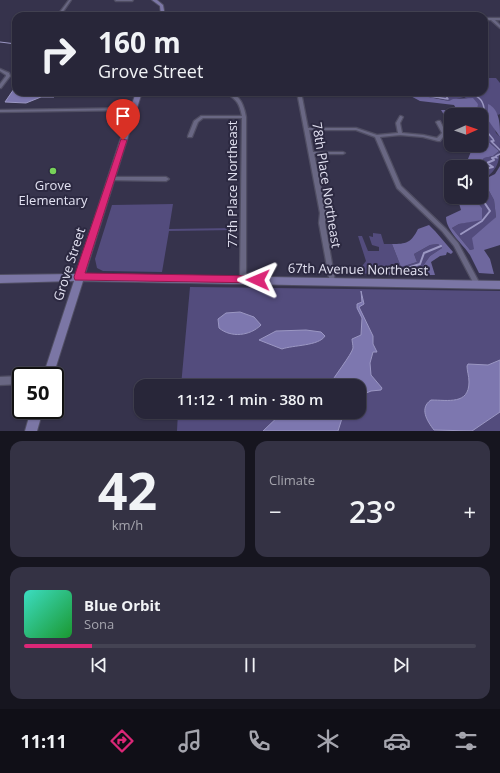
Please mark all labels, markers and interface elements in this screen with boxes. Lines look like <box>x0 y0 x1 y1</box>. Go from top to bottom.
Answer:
text: 160 m <box>98 23 181 61</box>
icon: right <box>32 28 84 80</box>
text: Grove Street <box>98 59 203 83</box>
pin <box>106 99 140 140</box>
icon: arrive <box>112 105 134 127</box>
north arrow <box>444 108 488 152</box>
map controls <box>444 108 488 204</box>
street label: 77th Place Northeast <box>223 120 241 247</box>
street label: 78th Place Northeast <box>308 121 346 249</box>
button: sound <box>444 160 488 204</box>
marker: Grove Elementary <box>48 166 58 176</box>
place label: Grove Elementary <box>19 176 88 209</box>
street label: Grove Street <box>49 225 89 303</box>
position arrow <box>237 259 279 301</box>
street label: 67th Avenue Northeast <box>288 259 429 279</box>
speed limit sign: 50 <box>12 367 64 419</box>
text: 11:12 · 1 min · 380 m <box>177 389 323 409</box>
text: 42 <box>98 454 157 525</box>
text: Climate <box>269 471 315 489</box>
text: 23° <box>349 491 396 532</box>
text: − <box>269 496 282 526</box>
text: + <box>463 496 476 526</box>
text: km/h <box>112 516 143 534</box>
text: Blue Orbit <box>84 595 161 615</box>
text: Sona <box>84 615 114 633</box>
icon: previous <box>88 654 110 676</box>
icon: pause <box>239 654 261 676</box>
icon: next <box>390 654 412 676</box>
icon: directions <box>108 727 136 755</box>
icon: music <box>176 727 204 755</box>
icon: phone <box>245 727 273 755</box>
icon: climate <box>314 727 342 755</box>
icon: car <box>383 727 411 755</box>
icon: filters <box>452 727 480 755</box>
text: 11:11 <box>20 729 67 753</box>

